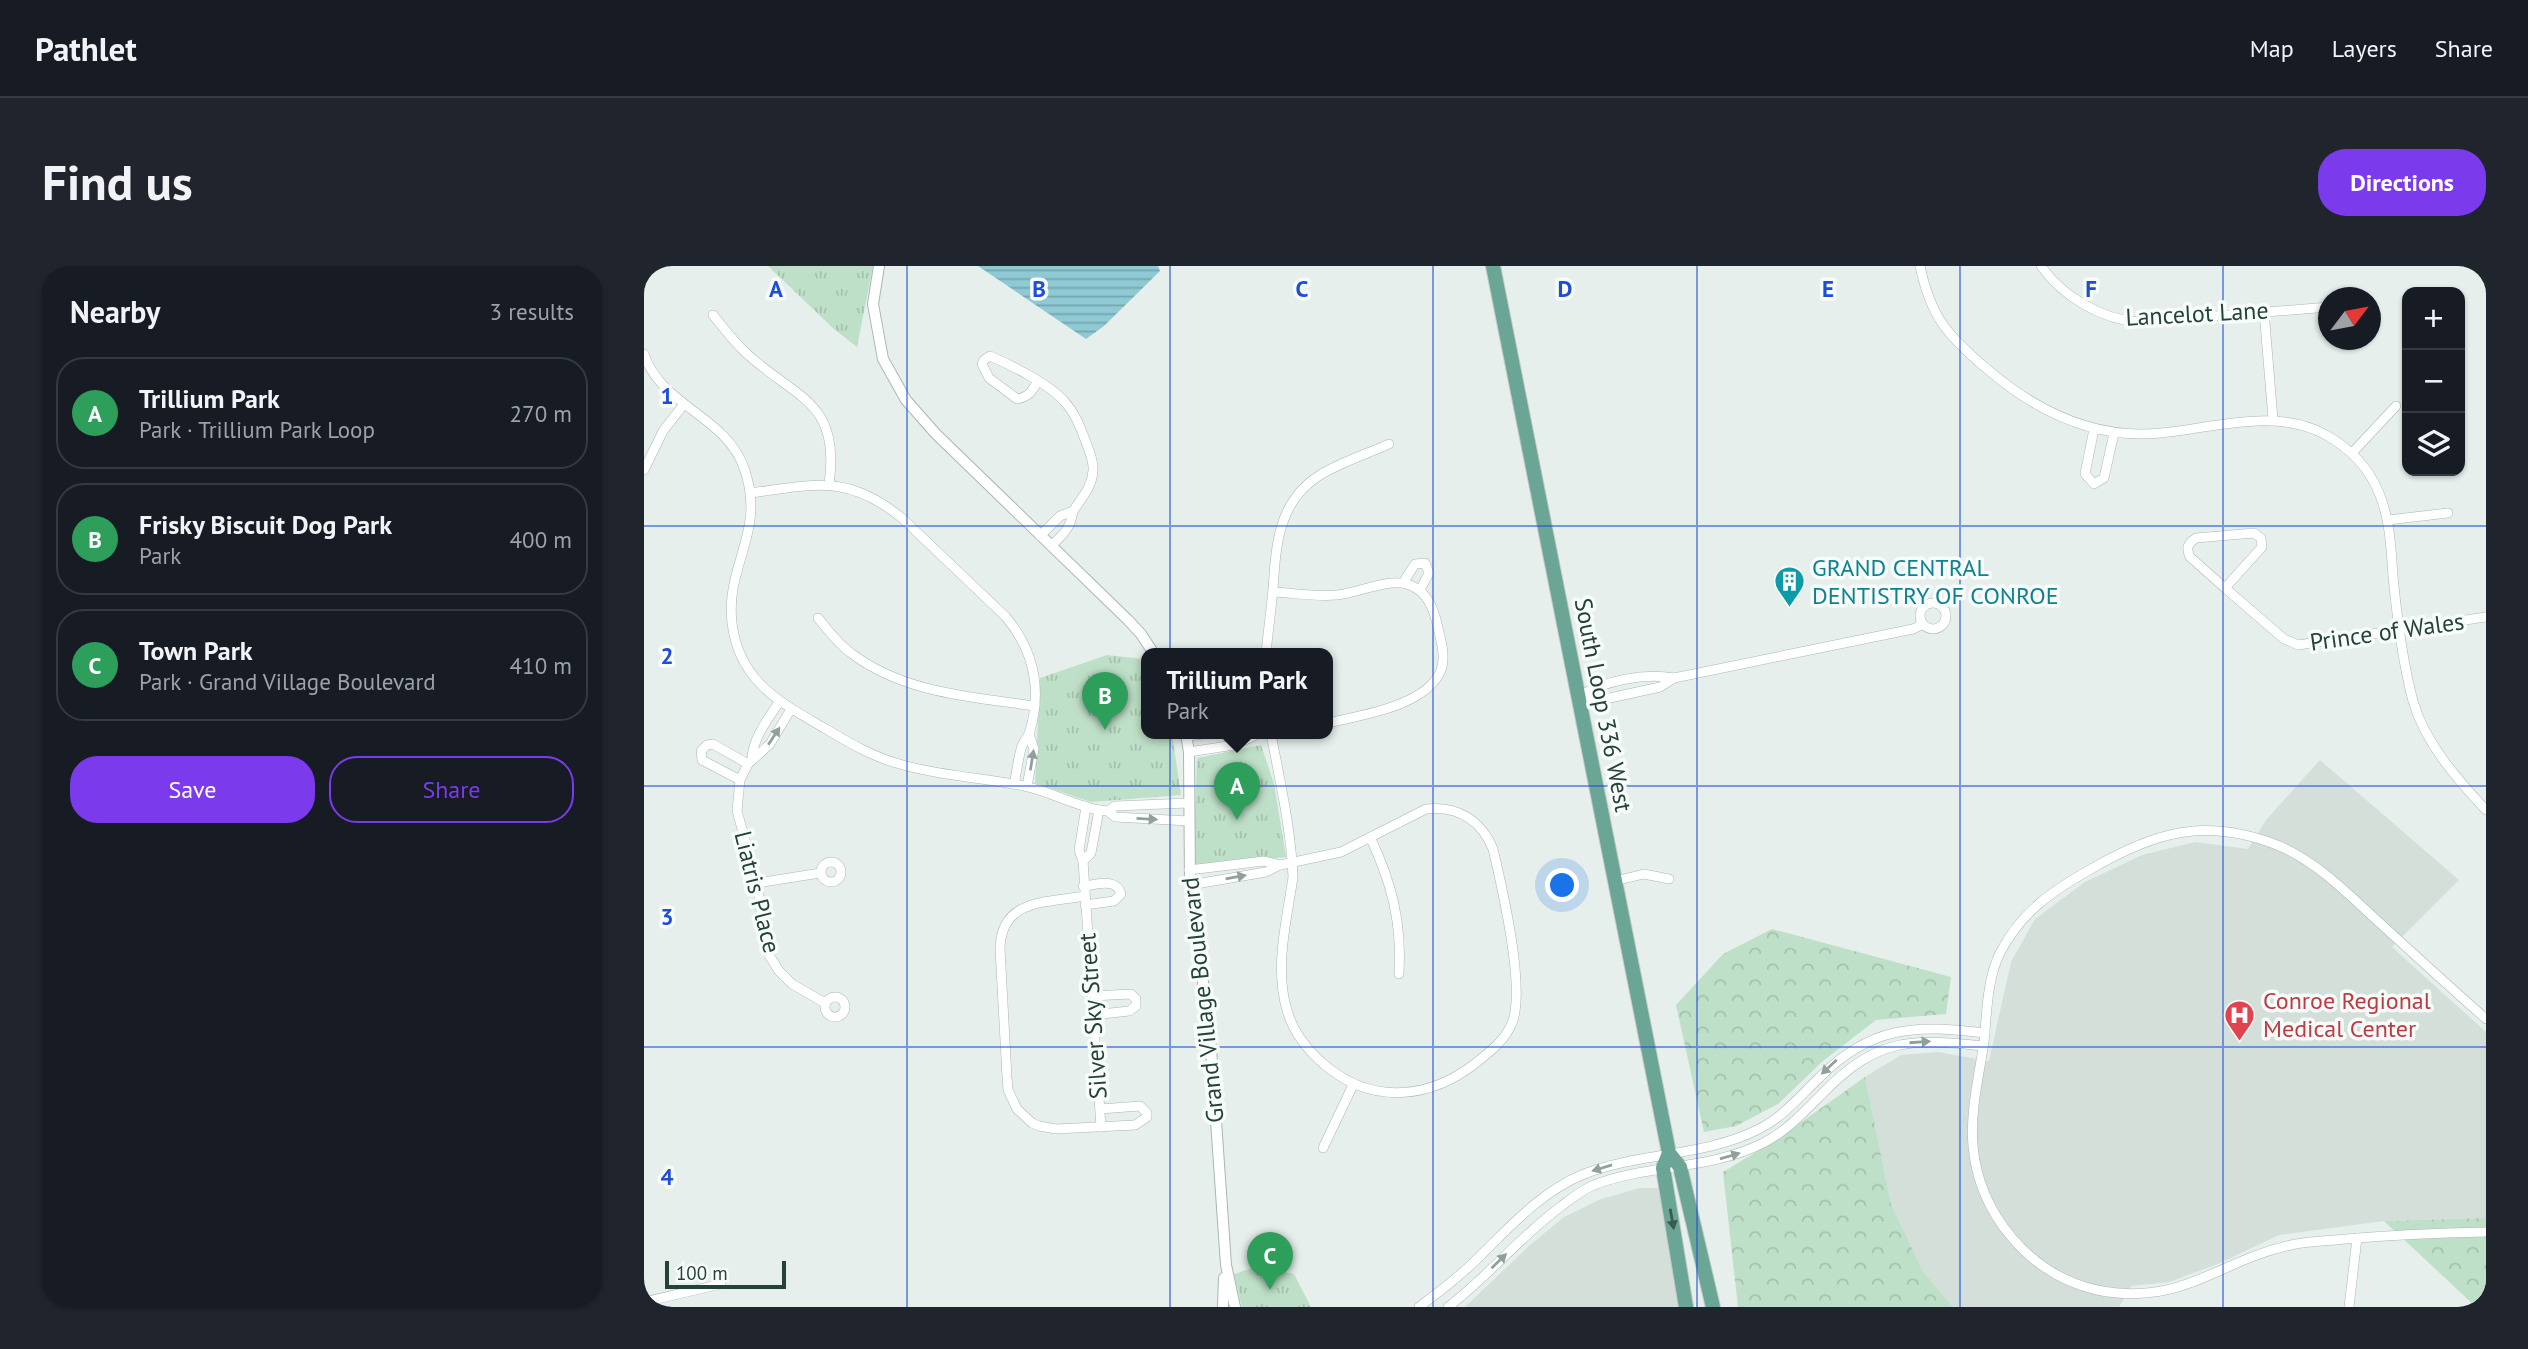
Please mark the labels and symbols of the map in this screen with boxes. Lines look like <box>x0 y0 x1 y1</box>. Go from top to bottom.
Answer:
text: A <box>769 274 783 303</box>
text: B <box>1032 274 1046 303</box>
text: C <box>1296 274 1309 303</box>
text: D <box>1558 274 1572 303</box>
text: E <box>1822 274 1834 303</box>
text: F <box>2085 274 2097 303</box>
north arrow <box>2318 287 2381 350</box>
street label: Lancelot Lane <box>2125 294 2269 333</box>
text: 1 <box>660 381 674 410</box>
place label: GRAND CENTRAL DENTISTRY OF CONROE <box>1812 552 2059 611</box>
building icon: GRAND CENTRAL DENTISTRY OF CONROE <box>1772 565 1806 609</box>
street label: South Loop 336 West <box>1568 596 1639 814</box>
street label: Prince of Wales <box>2308 605 2466 658</box>
text: 2 <box>660 641 674 670</box>
pin: B <box>1082 672 1128 730</box>
one-way arrow <box>767 727 780 746</box>
one-way arrow <box>1026 749 1037 771</box>
pin: A <box>1214 762 1260 820</box>
one-way arrow <box>1136 814 1158 825</box>
street label: Liatris Place <box>727 828 788 956</box>
your location <box>1545 868 1579 902</box>
one-way arrow <box>1225 872 1247 883</box>
street label: Grand Village Boulevard <box>1174 876 1231 1124</box>
text: 3 <box>660 902 674 931</box>
street label: Silver Sky Street <box>1071 932 1114 1100</box>
place label: Conroe Regional Medical Center <box>2263 985 2431 1044</box>
hospital icon: Conroe Regional Medical Center <box>2223 998 2257 1042</box>
one-way arrow <box>1909 1036 1931 1047</box>
one-way arrow <box>1821 1059 1838 1075</box>
one-way arrow <box>1719 1150 1740 1160</box>
text: 4 <box>660 1162 674 1191</box>
one-way arrow <box>1592 1164 1613 1174</box>
one-way arrow <box>1667 1208 1678 1230</box>
pin: C <box>1247 1232 1293 1290</box>
one-way arrow <box>1490 1253 1507 1270</box>
scale bar <box>665 1258 786 1290</box>

